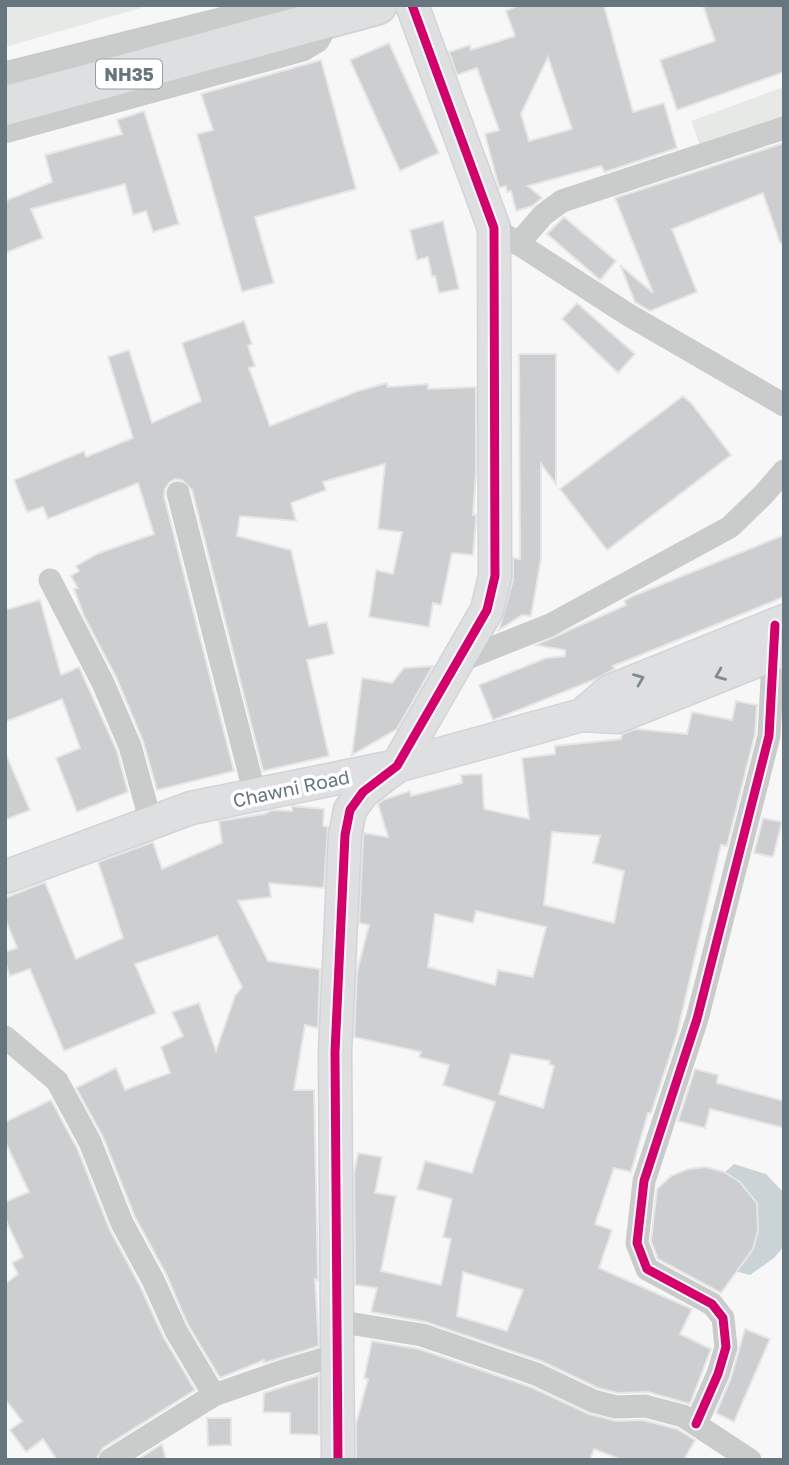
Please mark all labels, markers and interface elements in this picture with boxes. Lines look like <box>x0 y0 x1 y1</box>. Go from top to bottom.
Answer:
road number: NH35 <box>96 60 162 88</box>
one-way arrow <box>715 667 727 681</box>
one-way arrow <box>632 674 644 688</box>
street label: Chawni Road <box>231 764 351 812</box>

